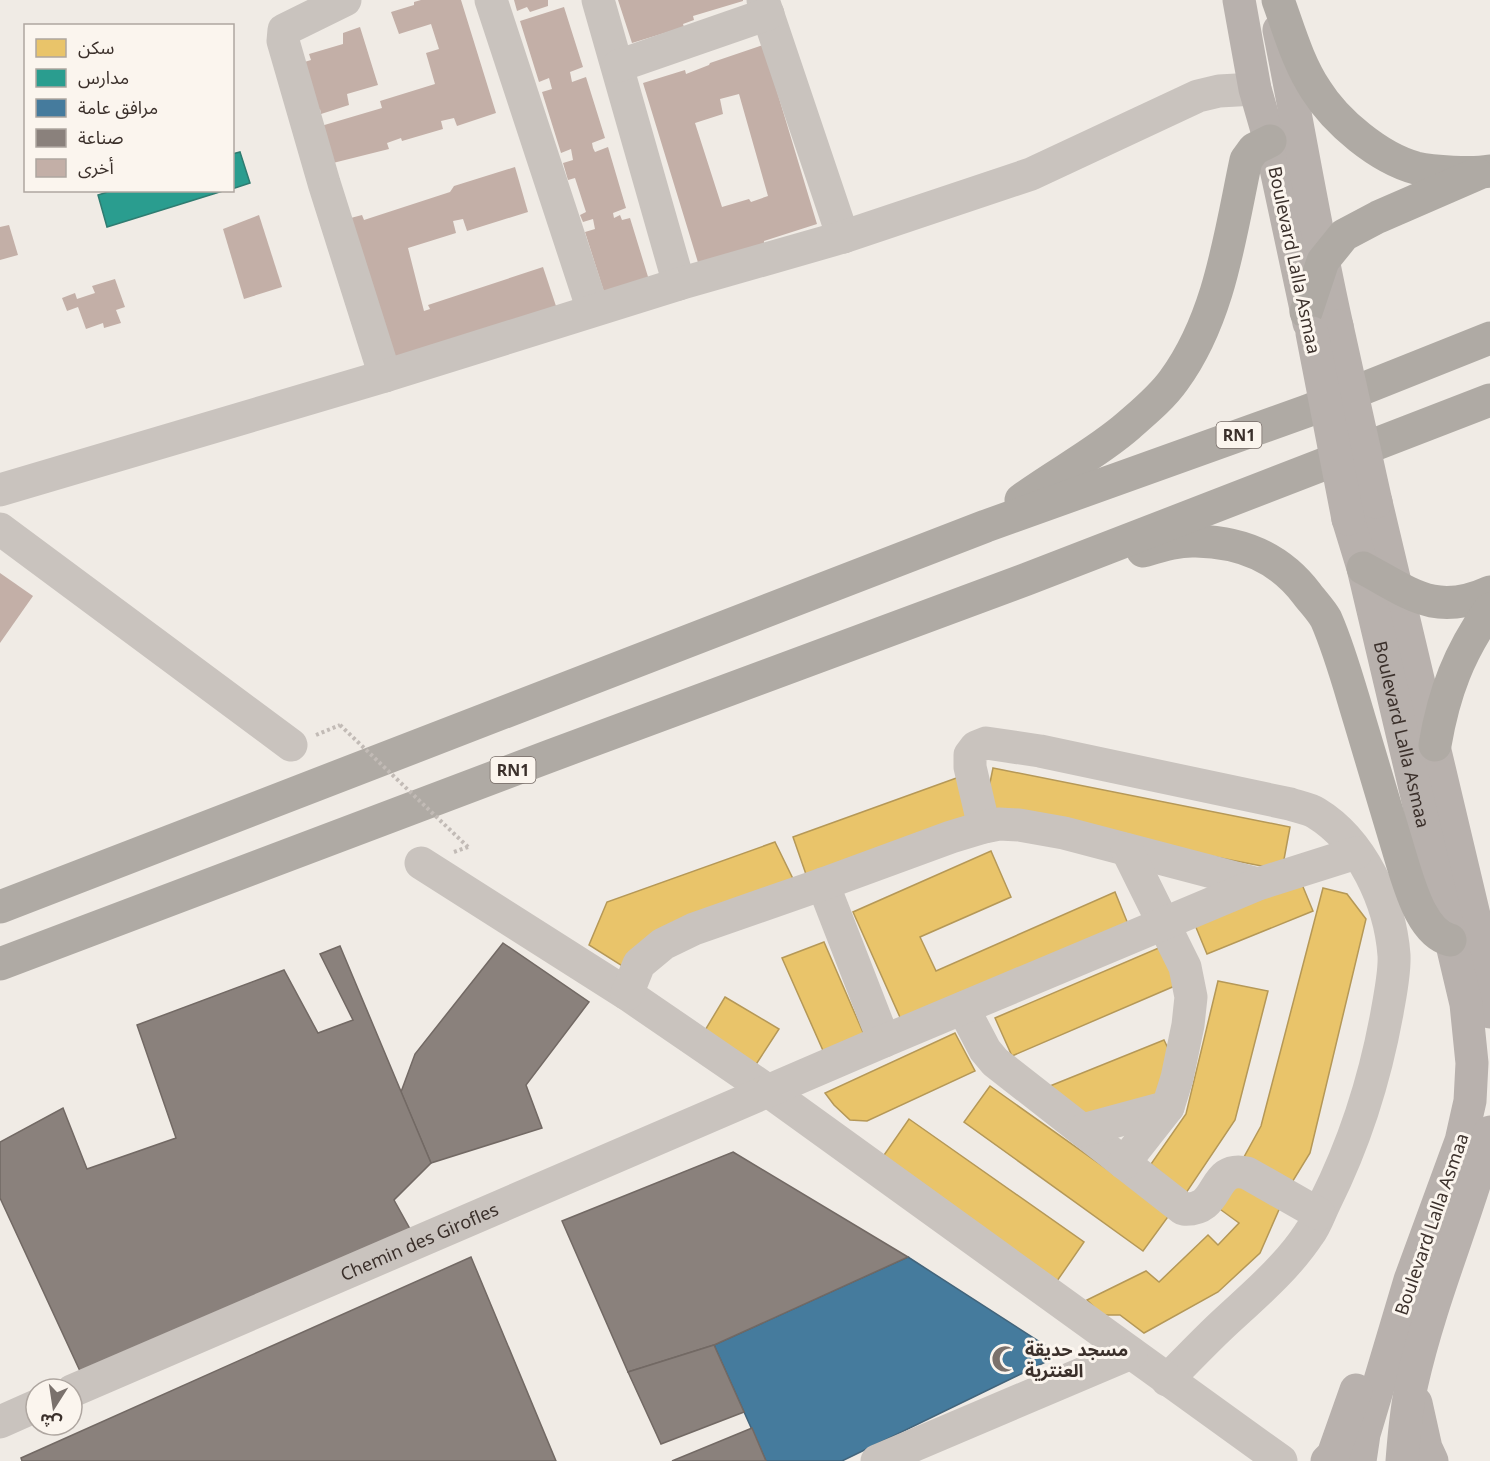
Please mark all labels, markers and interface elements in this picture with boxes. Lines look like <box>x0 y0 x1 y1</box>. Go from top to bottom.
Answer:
legend <box>24 24 234 192</box>
text: سكن <box>78 35 114 59</box>
text: مدارس <box>78 65 129 89</box>
text: مرافق عامة <box>78 95 158 119</box>
text: صناعة <box>78 125 123 149</box>
text: أخرى <box>78 155 114 179</box>
street label: Boulevard Lalla Asmaa <box>1263 164 1327 356</box>
road number: RN1 <box>1216 422 1262 448</box>
street label: Boulevard Lalla Asmaa <box>1369 638 1436 830</box>
road number: RN1 <box>490 757 536 783</box>
street label: Boulevard Lalla Asmaa <box>1389 1130 1473 1318</box>
street label: Chemin des Girofles <box>336 1197 502 1286</box>
place label: مسجد حديقة العنترية <box>1025 1337 1128 1382</box>
mosque icon: مسجد حديقة العنترية <box>990 1344 1020 1374</box>
north arrow <box>24 1377 84 1437</box>
text: ش <box>38 1409 64 1435</box>

